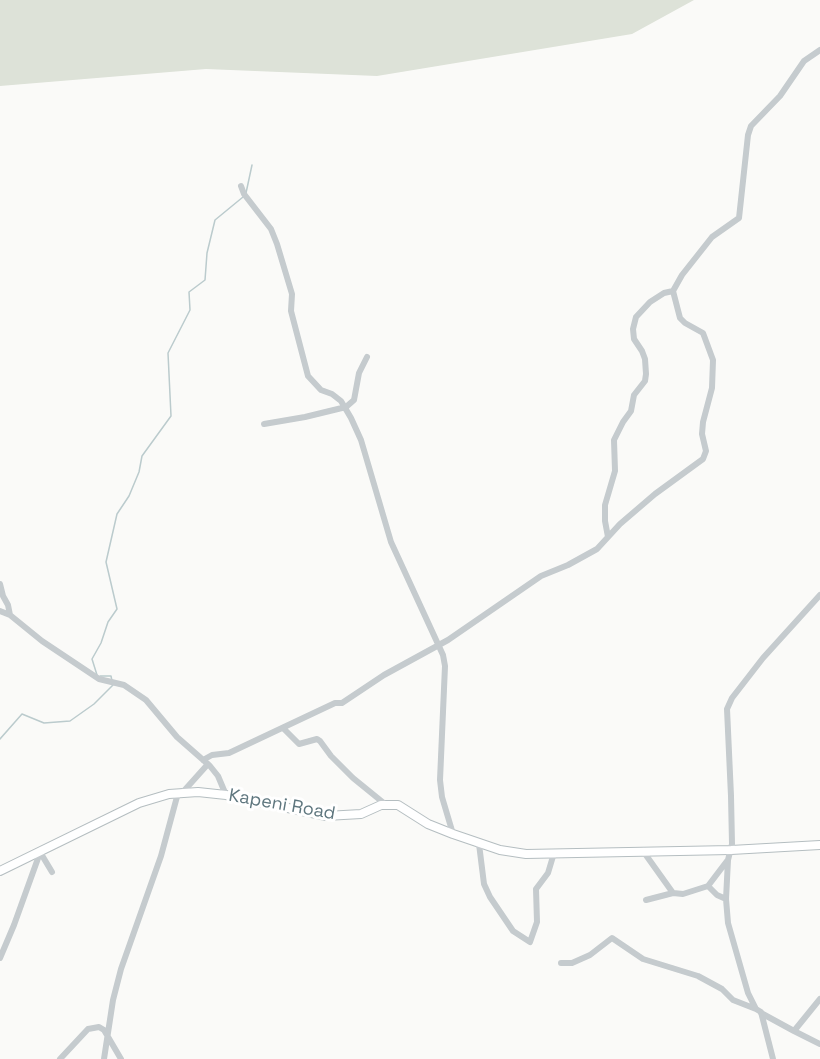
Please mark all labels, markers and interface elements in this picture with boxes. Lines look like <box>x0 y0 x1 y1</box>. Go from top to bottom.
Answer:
street label: Kapeni Road <box>227 785 337 825</box>

